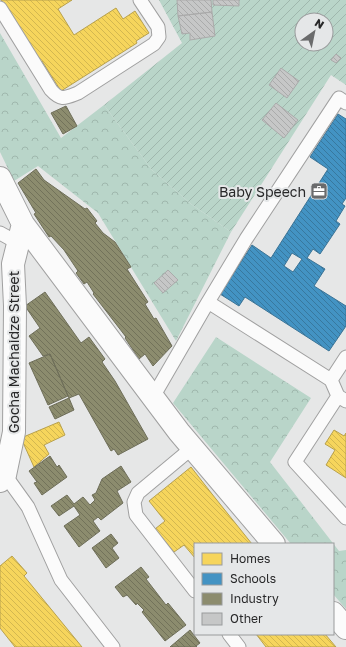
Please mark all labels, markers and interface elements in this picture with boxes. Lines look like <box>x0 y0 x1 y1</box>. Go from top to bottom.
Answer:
north arrow <box>294 12 334 52</box>
text: N <box>313 15 327 31</box>
office icon: Baby Speech <box>309 181 329 201</box>
place label: Baby Speech <box>219 183 306 200</box>
street label: Gocha Machaidze Street <box>5 271 22 433</box>
legend <box>194 543 334 635</box>
text: Homes <box>230 551 270 566</box>
text: Schools <box>230 571 276 586</box>
text: Industry <box>230 591 279 606</box>
text: Other <box>230 611 263 626</box>

